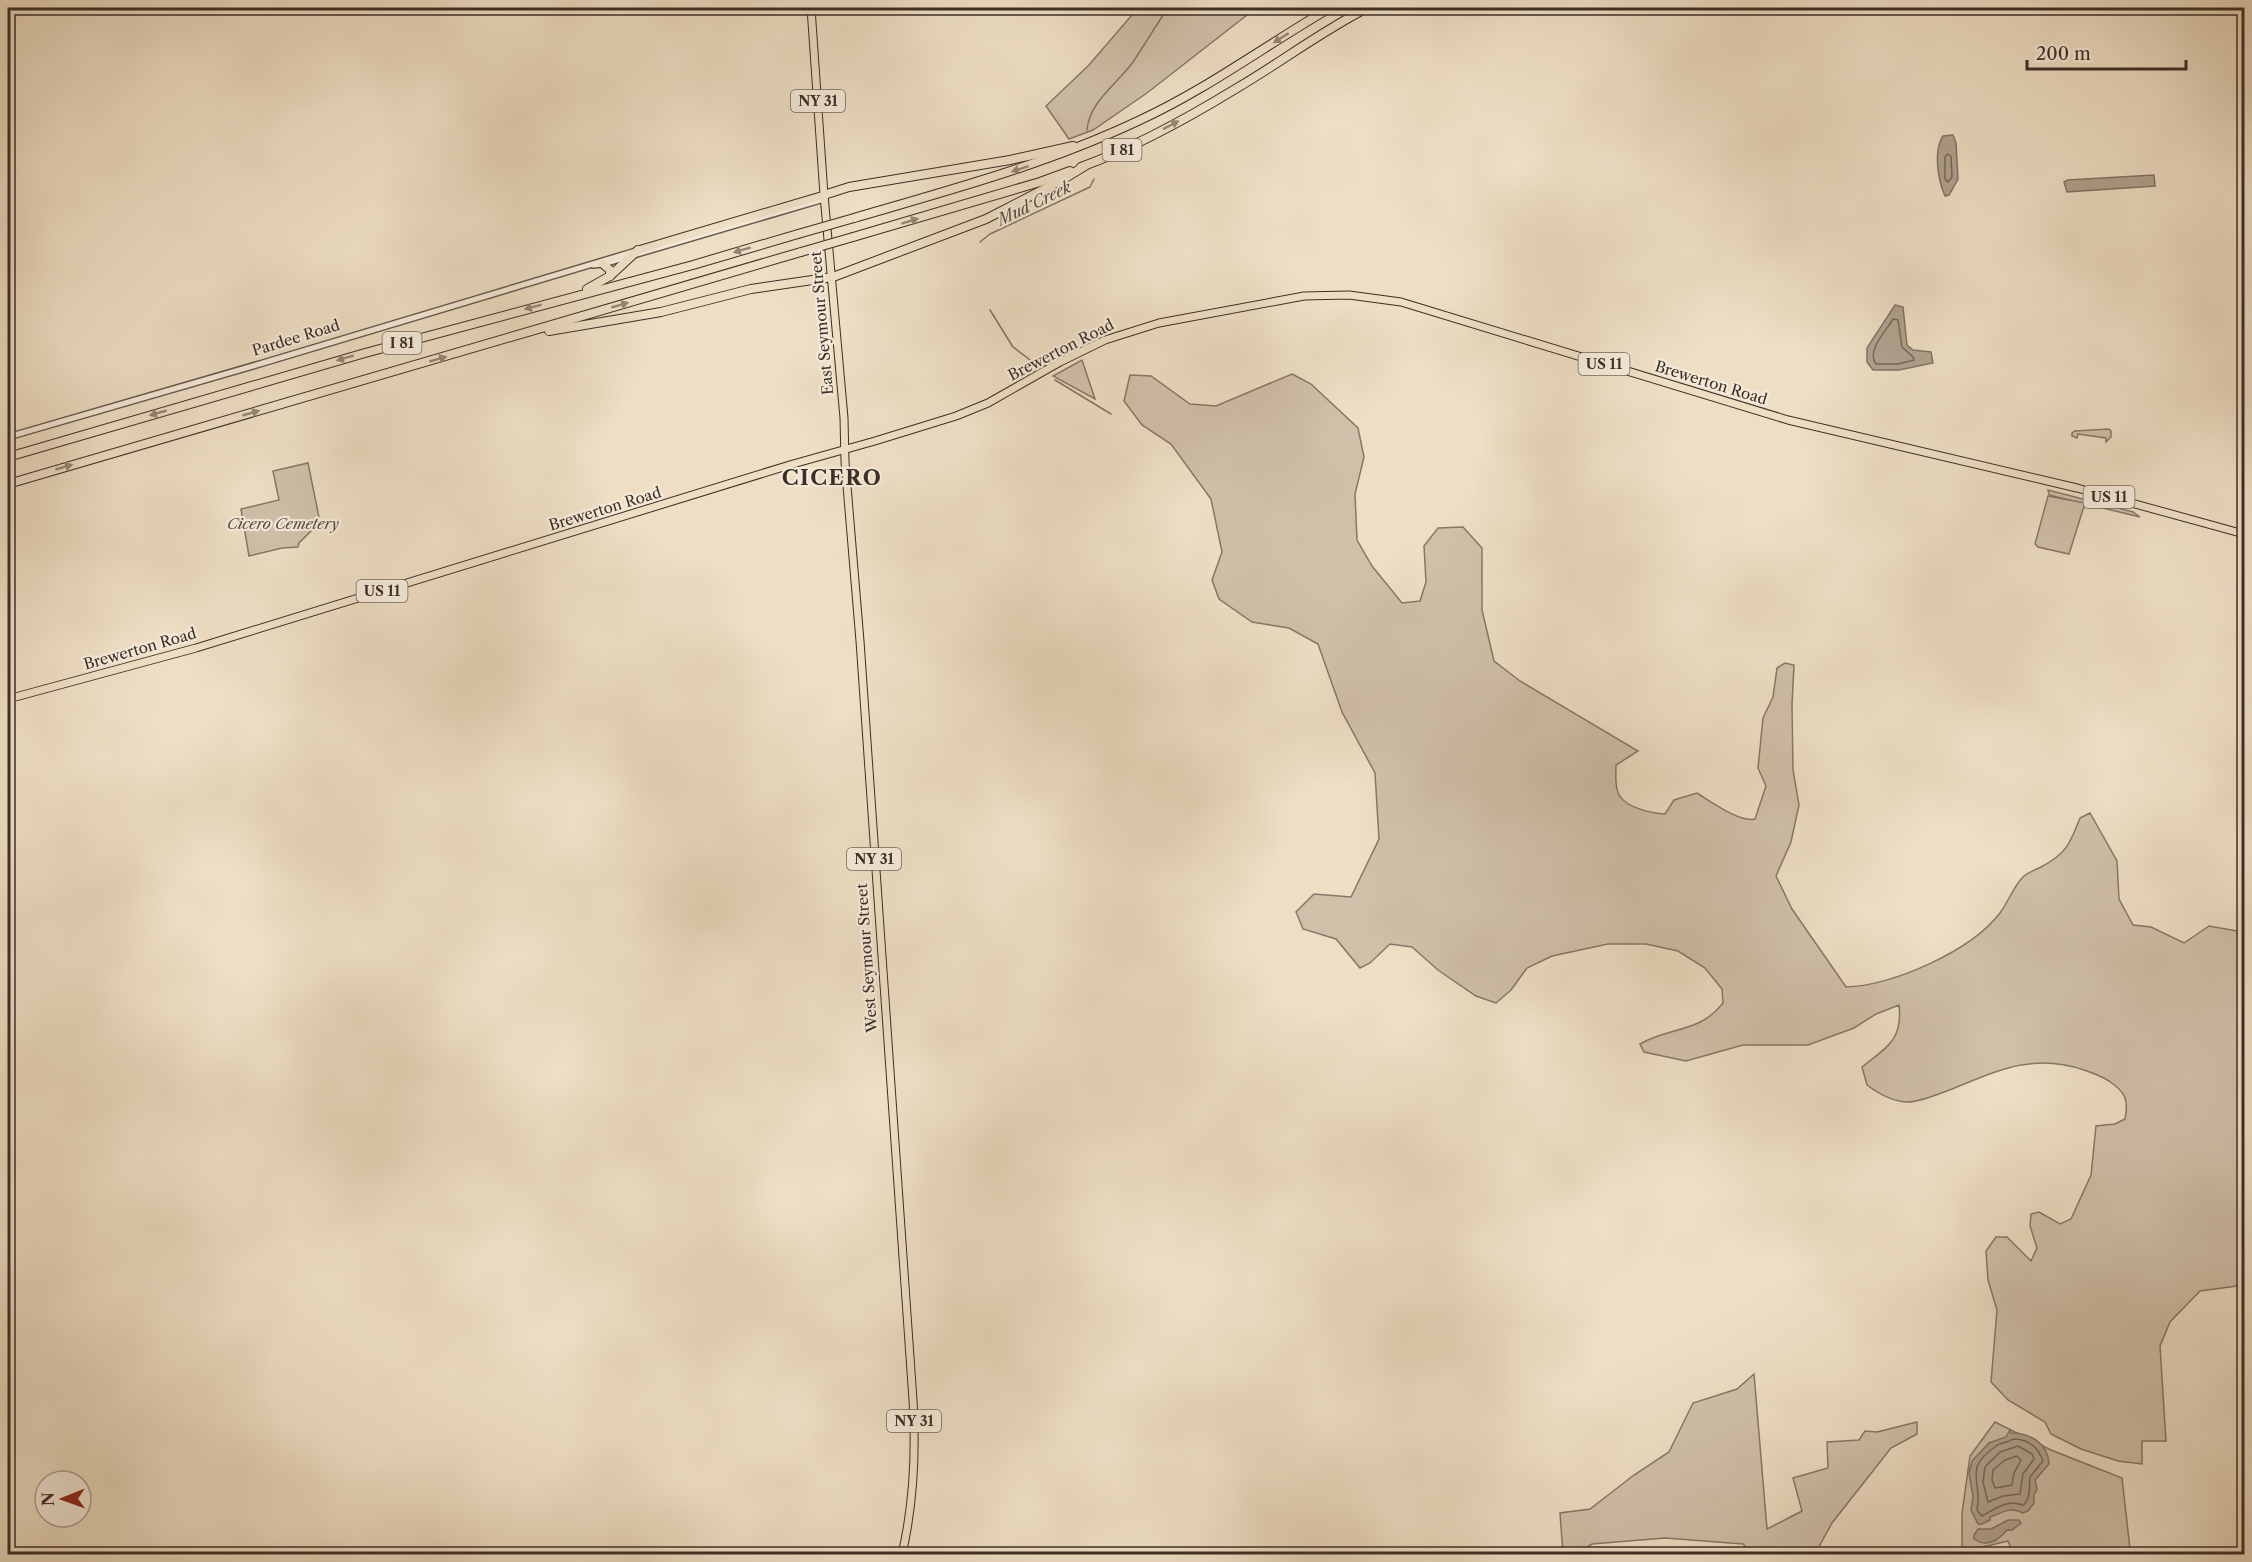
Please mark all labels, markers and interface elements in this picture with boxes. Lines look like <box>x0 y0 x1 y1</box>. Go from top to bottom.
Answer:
one-way arrow <box>1272 33 1289 44</box>
scale bar <box>2027 33 2186 71</box>
text: 200 m <box>2036 43 2091 65</box>
road number: NY 31 <box>791 90 845 112</box>
one-way arrow <box>1163 120 1180 130</box>
road number: I 81 <box>1102 139 1142 161</box>
one-way arrow <box>1011 164 1029 174</box>
water label: Mud Creek <box>992 176 1075 230</box>
one-way arrow <box>901 216 919 225</box>
one-way arrow <box>733 246 751 255</box>
street label: East Seymour Street <box>806 250 837 396</box>
one-way arrow <box>611 300 629 309</box>
one-way arrow <box>524 302 543 312</box>
street label: Pardee Road <box>250 315 342 360</box>
street label: Brewerton Road <box>1005 315 1117 384</box>
road number: I 81 <box>382 332 422 354</box>
road number: US 11 <box>1578 353 1630 375</box>
one-way arrow <box>336 354 354 363</box>
one-way arrow <box>429 354 447 363</box>
street label: Brewerton Road <box>1653 356 1770 409</box>
one-way arrow <box>242 408 260 417</box>
one-way arrow <box>149 409 167 418</box>
one-way arrow <box>55 462 73 472</box>
district label: CICERO <box>782 465 882 490</box>
street label: Brewerton Road <box>546 482 663 535</box>
road number: US 11 <box>2084 486 2134 508</box>
park label: Cicero Cemetery <box>227 514 340 533</box>
road number: US 11 <box>356 580 407 602</box>
street label: Brewerton Road <box>81 623 198 674</box>
road number: NY 31 <box>847 848 901 870</box>
street label: West Seymour Street <box>852 882 881 1034</box>
road number: NY 31 <box>887 1410 941 1432</box>
north arrow <box>33 1469 93 1529</box>
text: N <box>38 1492 58 1506</box>

